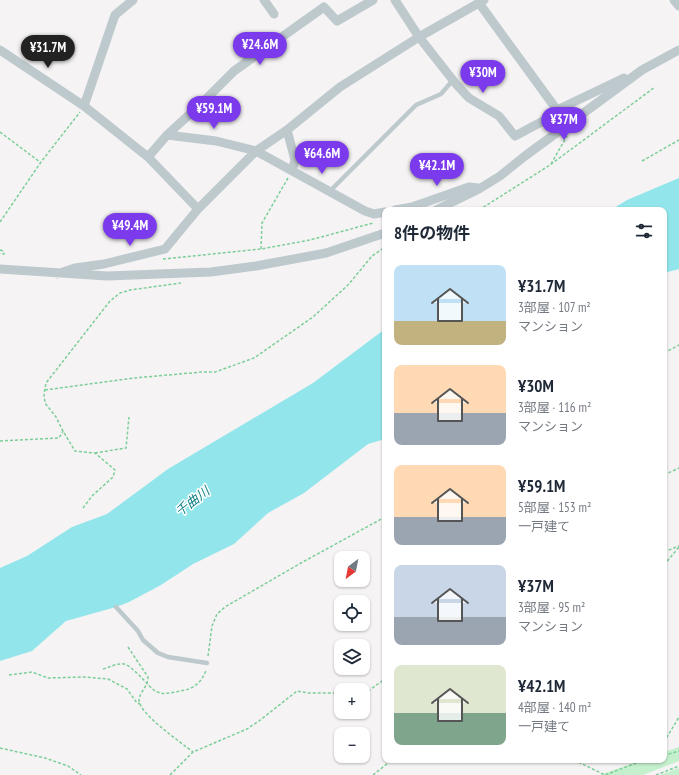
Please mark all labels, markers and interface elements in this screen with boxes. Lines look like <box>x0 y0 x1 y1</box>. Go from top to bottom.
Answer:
pin: ¥24.6M <box>227 32 293 66</box>
pin: ¥31.7M <box>15 35 81 69</box>
text: ¥24.6M <box>242 36 278 53</box>
text: ¥31.7M <box>30 39 66 56</box>
pin: ¥30M <box>459 60 507 94</box>
text: ¥30M <box>469 64 497 81</box>
pin: ¥59.1M <box>181 96 247 130</box>
text: ¥59.1M <box>196 100 232 117</box>
pin: ¥37M <box>540 107 588 141</box>
text: ¥37M <box>550 111 578 128</box>
pin: ¥64.6M <box>289 141 355 175</box>
text: ¥64.6M <box>304 145 340 162</box>
pin: ¥42.1M <box>404 153 470 187</box>
text: ¥42.1M <box>419 157 455 174</box>
pin: ¥49.4M <box>97 213 163 247</box>
text: ¥49.4M <box>112 217 148 234</box>
icon: filters <box>633 220 655 242</box>
text: 8件の物件 <box>394 222 470 244</box>
text: ¥31.7M <box>518 275 565 297</box>
icon: home <box>426 281 474 329</box>
text: 3部屋 · 107 m² <box>518 299 591 316</box>
text: マンション <box>518 318 583 335</box>
text: ¥30M <box>518 375 554 397</box>
icon: home <box>426 381 474 429</box>
text: 3部屋 · 116 m² <box>518 399 591 416</box>
text: マンション <box>518 418 583 435</box>
text: ¥59.1M <box>518 475 565 497</box>
water label: 千曲川 <box>172 481 214 520</box>
icon: home <box>426 481 474 529</box>
text: 5部屋 · 153 m² <box>518 499 591 516</box>
text: 一戸建て <box>518 518 570 535</box>
north arrow <box>334 551 370 587</box>
map controls <box>334 551 370 763</box>
text: ¥37M <box>518 575 554 597</box>
icon: home <box>426 581 474 629</box>
button: locate <box>334 595 370 631</box>
text: 3部屋 · 95 m² <box>518 599 585 616</box>
text: マンション <box>518 618 583 635</box>
button: layers <box>334 639 370 675</box>
text: ¥42.1M <box>518 675 565 697</box>
icon: home <box>426 681 474 729</box>
button: + <box>334 683 370 719</box>
text: 4部屋 · 140 m² <box>518 699 591 716</box>
text: 一戸建て <box>518 718 570 735</box>
button: − <box>334 727 370 763</box>

